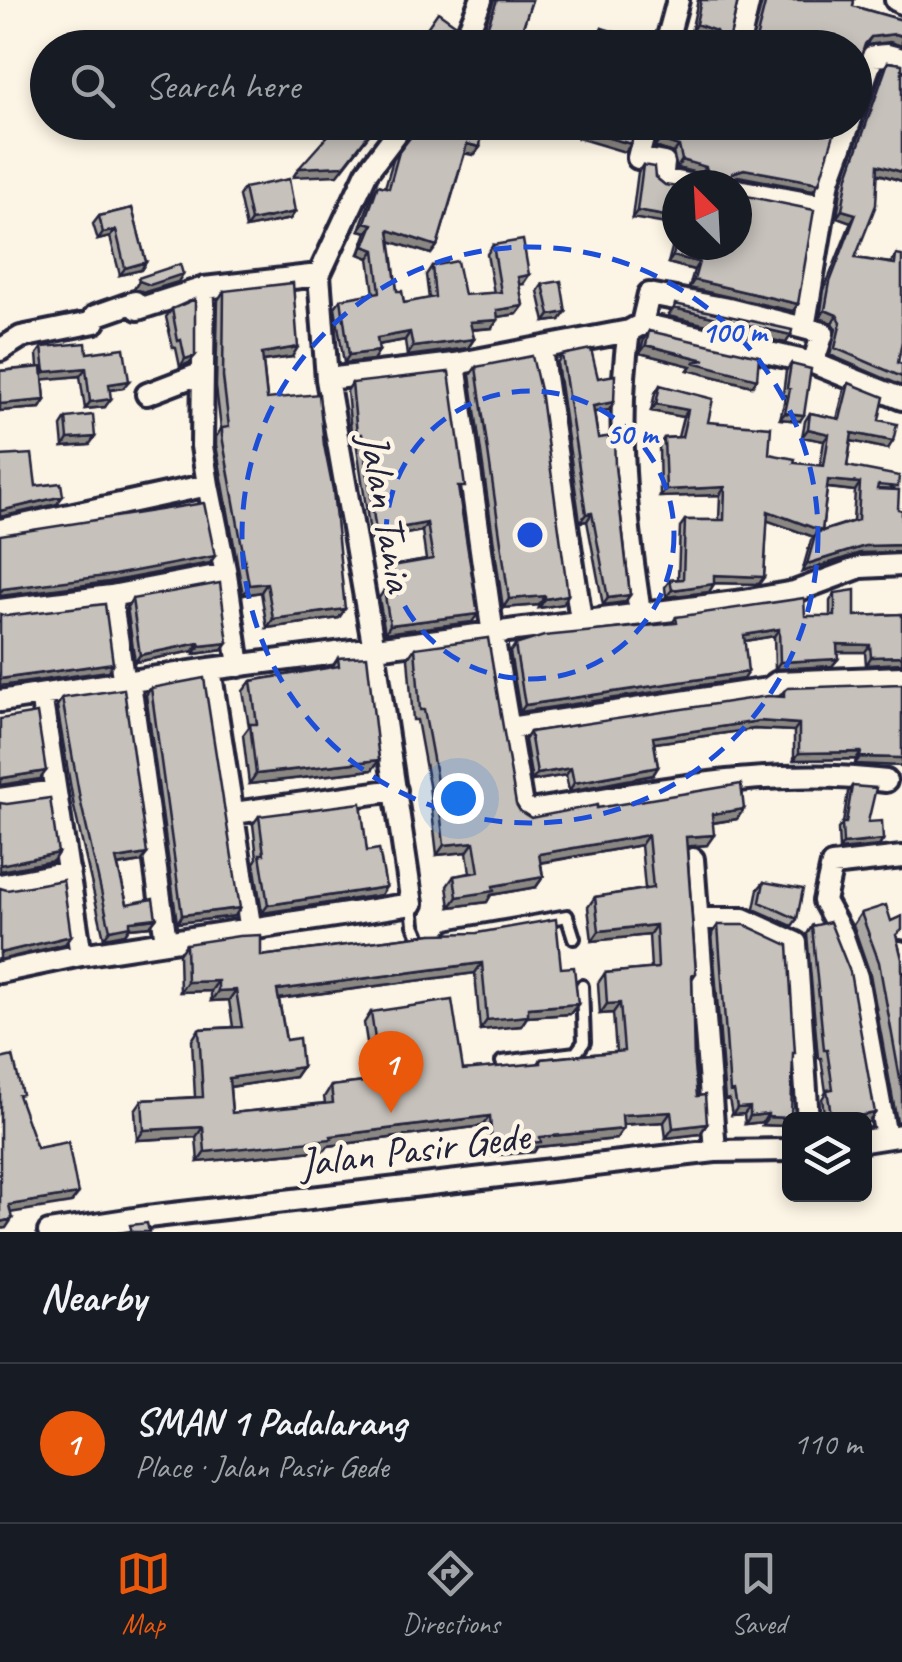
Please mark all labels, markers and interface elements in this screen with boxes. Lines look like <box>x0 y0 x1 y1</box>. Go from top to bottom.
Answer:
search box <box>30 30 872 140</box>
icon: search <box>65 58 120 113</box>
text: Search here <box>145 62 300 109</box>
north arrow <box>662 170 752 260</box>
text: 100 m <box>702 313 769 351</box>
text: 50 m <box>607 415 660 453</box>
street label: Jalan Tania <box>346 427 427 599</box>
centre of rings <box>512 517 548 553</box>
your location <box>433 773 484 824</box>
pin: 1 <box>358 1030 424 1113</box>
street label: Jalan Pasir Gede <box>294 1109 534 1190</box>
map controls <box>782 1112 872 1202</box>
button: layers <box>782 1112 872 1202</box>
text: Nearby <box>40 1271 146 1324</box>
text: SMAN 1 Padalarang <box>135 1399 406 1446</box>
text: 1 <box>65 1423 80 1464</box>
text: 110 m <box>793 1423 862 1464</box>
text: Place · Jalan Pasir Gede <box>135 1446 389 1487</box>
tab: Map <box>116 1546 171 1641</box>
tab: Directions <box>402 1546 500 1641</box>
tab: Saved <box>731 1546 786 1641</box>

